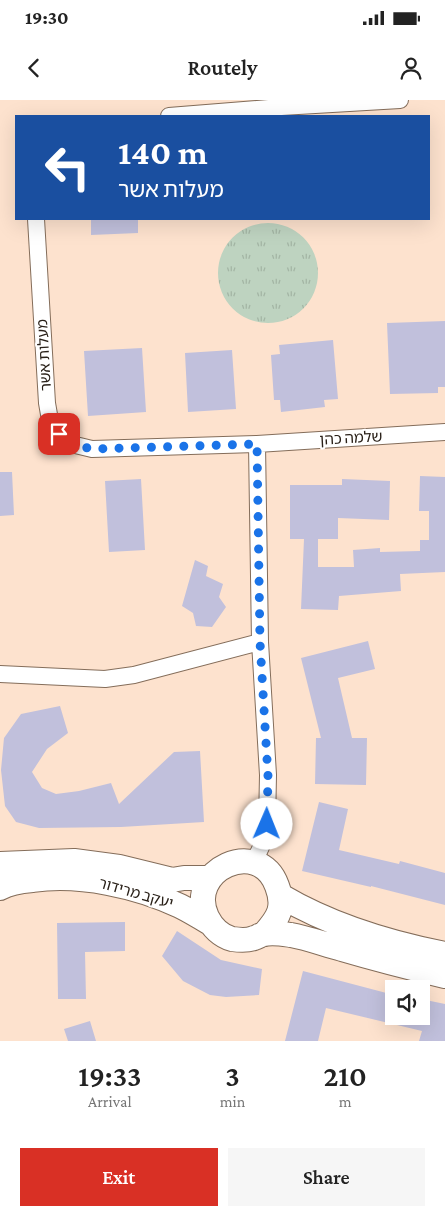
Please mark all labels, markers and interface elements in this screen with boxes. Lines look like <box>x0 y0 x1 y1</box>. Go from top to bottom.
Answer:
text: 19:30 <box>25 7 69 28</box>
icon: back <box>20 54 48 82</box>
icon: person <box>397 54 425 82</box>
text: Routely <box>187 55 258 80</box>
text: 140 m <box>118 133 208 172</box>
icon: left <box>35 135 100 200</box>
text: מעלות אשר <box>118 177 224 202</box>
street label: מעלות אשר <box>34 318 54 391</box>
pin <box>38 413 80 455</box>
icon: arrive <box>45 420 73 448</box>
street label: שלמה כהן <box>319 428 383 448</box>
position arrow <box>240 797 292 849</box>
street label: יעקב מרידור <box>97 875 175 911</box>
map controls <box>385 980 430 1025</box>
button: sound <box>385 980 430 1025</box>
text: 19:33 <box>78 1059 141 1092</box>
text: 3 <box>225 1059 240 1092</box>
text: 210 <box>323 1059 367 1092</box>
text: Arrival <box>88 1093 132 1110</box>
text: min <box>220 1093 245 1110</box>
text: m <box>339 1093 352 1110</box>
button: Exit <box>20 1148 218 1206</box>
button: Share <box>228 1148 425 1206</box>

